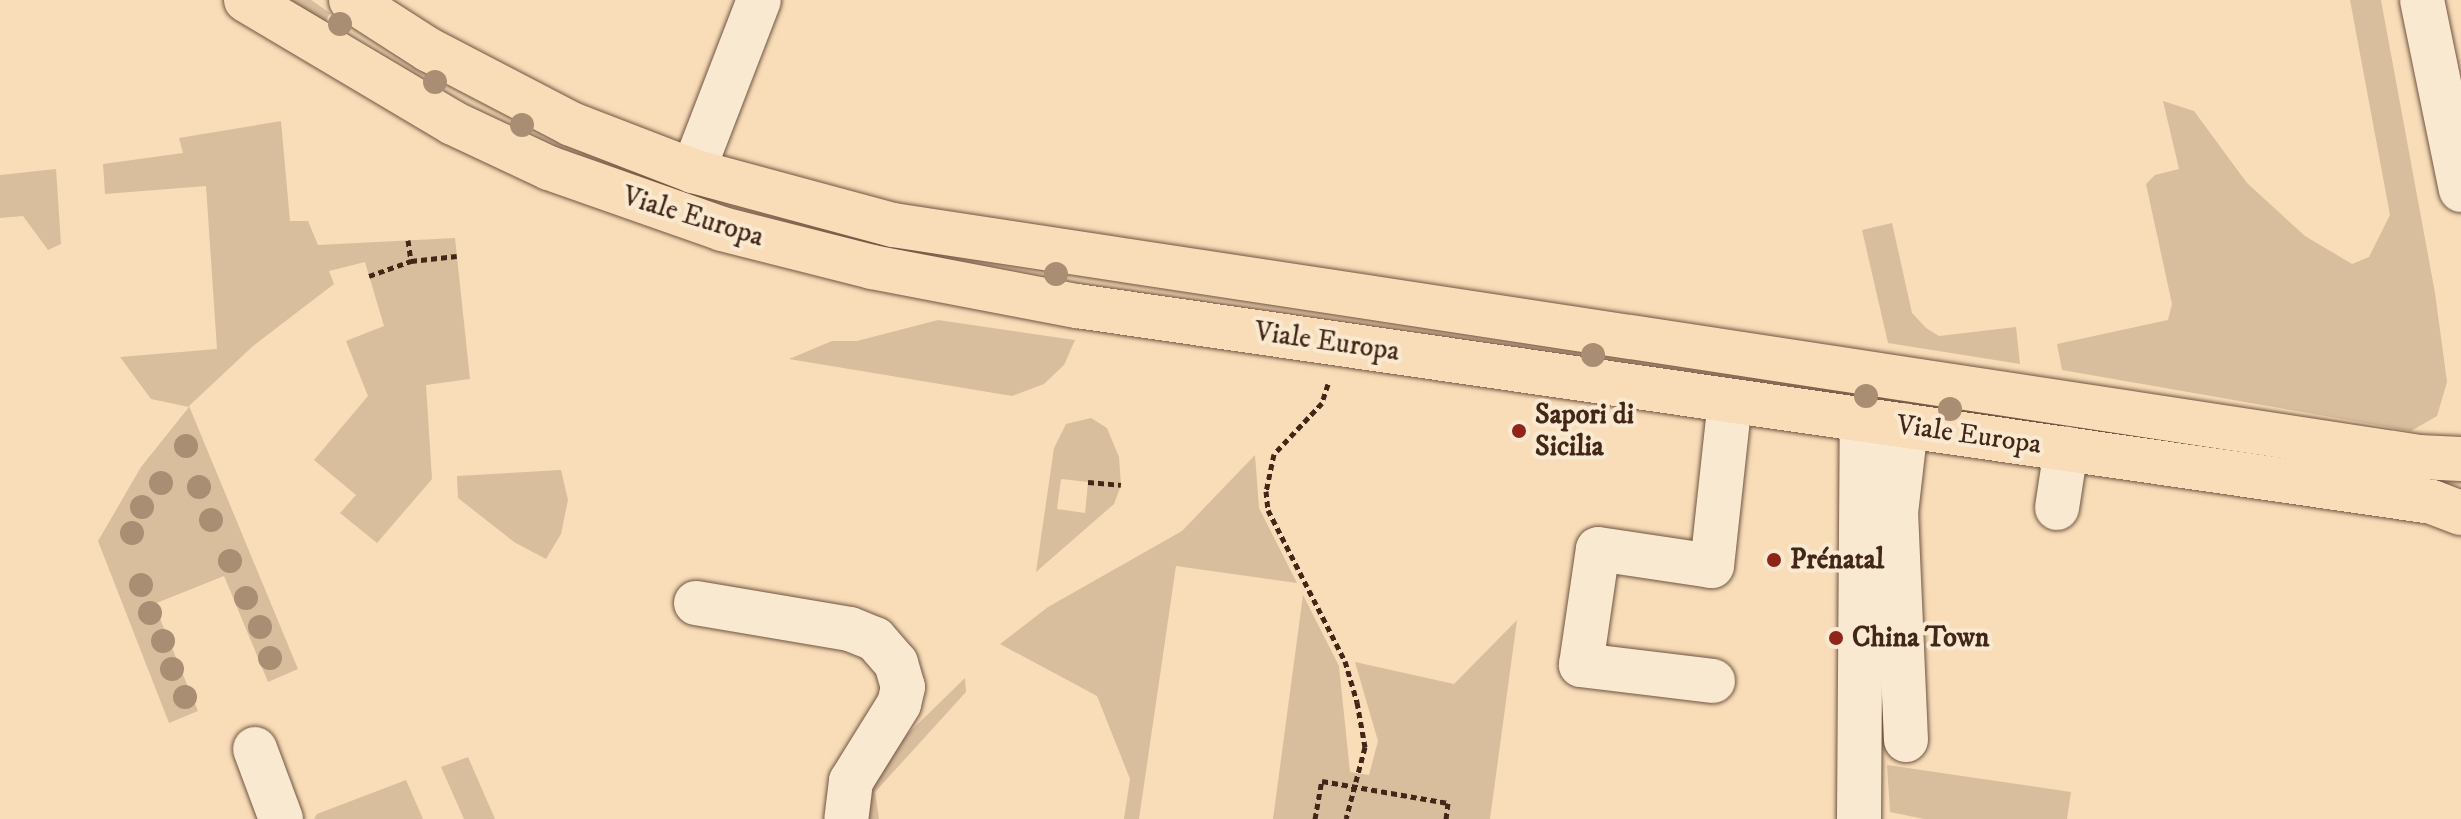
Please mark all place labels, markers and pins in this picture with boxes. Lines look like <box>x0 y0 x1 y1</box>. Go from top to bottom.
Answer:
place label: Sapori di Sicilia <box>1535 398 1634 464</box>
marker: Sapori di Sicilia <box>1510 422 1528 440</box>
place label: Prénatal <box>1790 543 1884 577</box>
marker: Prénatal <box>1765 551 1783 569</box>
place label: China Town <box>1852 621 1989 655</box>
marker: China Town <box>1827 629 1845 647</box>

